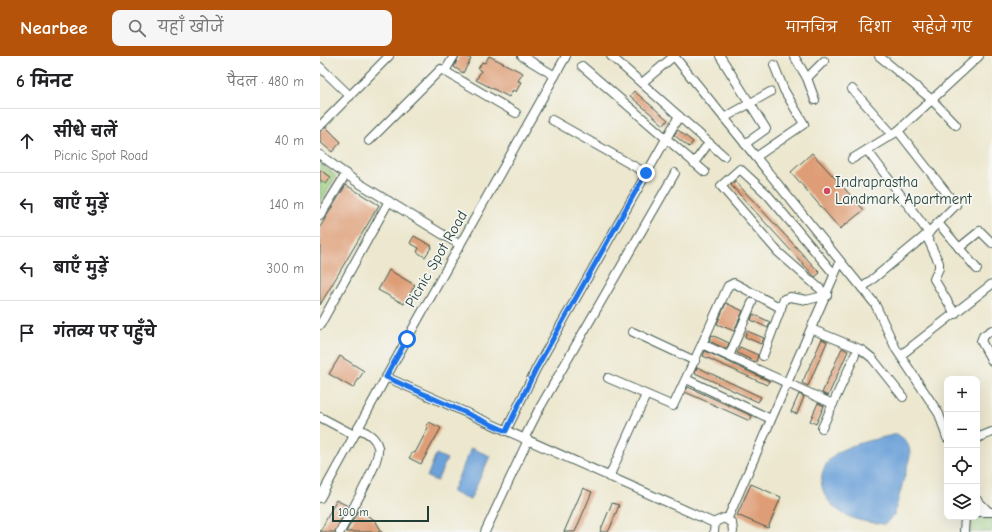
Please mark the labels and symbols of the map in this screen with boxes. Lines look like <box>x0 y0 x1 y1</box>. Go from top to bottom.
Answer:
route end <box>637 164 655 182</box>
place label: Indraprastha Landmark Apartment <box>835 173 972 208</box>
marker: Indraprastha Landmark Apartment <box>822 186 832 196</box>
street label: Picnic Spot Road <box>401 207 471 311</box>
route start <box>398 330 416 348</box>
scale bar <box>332 504 429 523</box>

